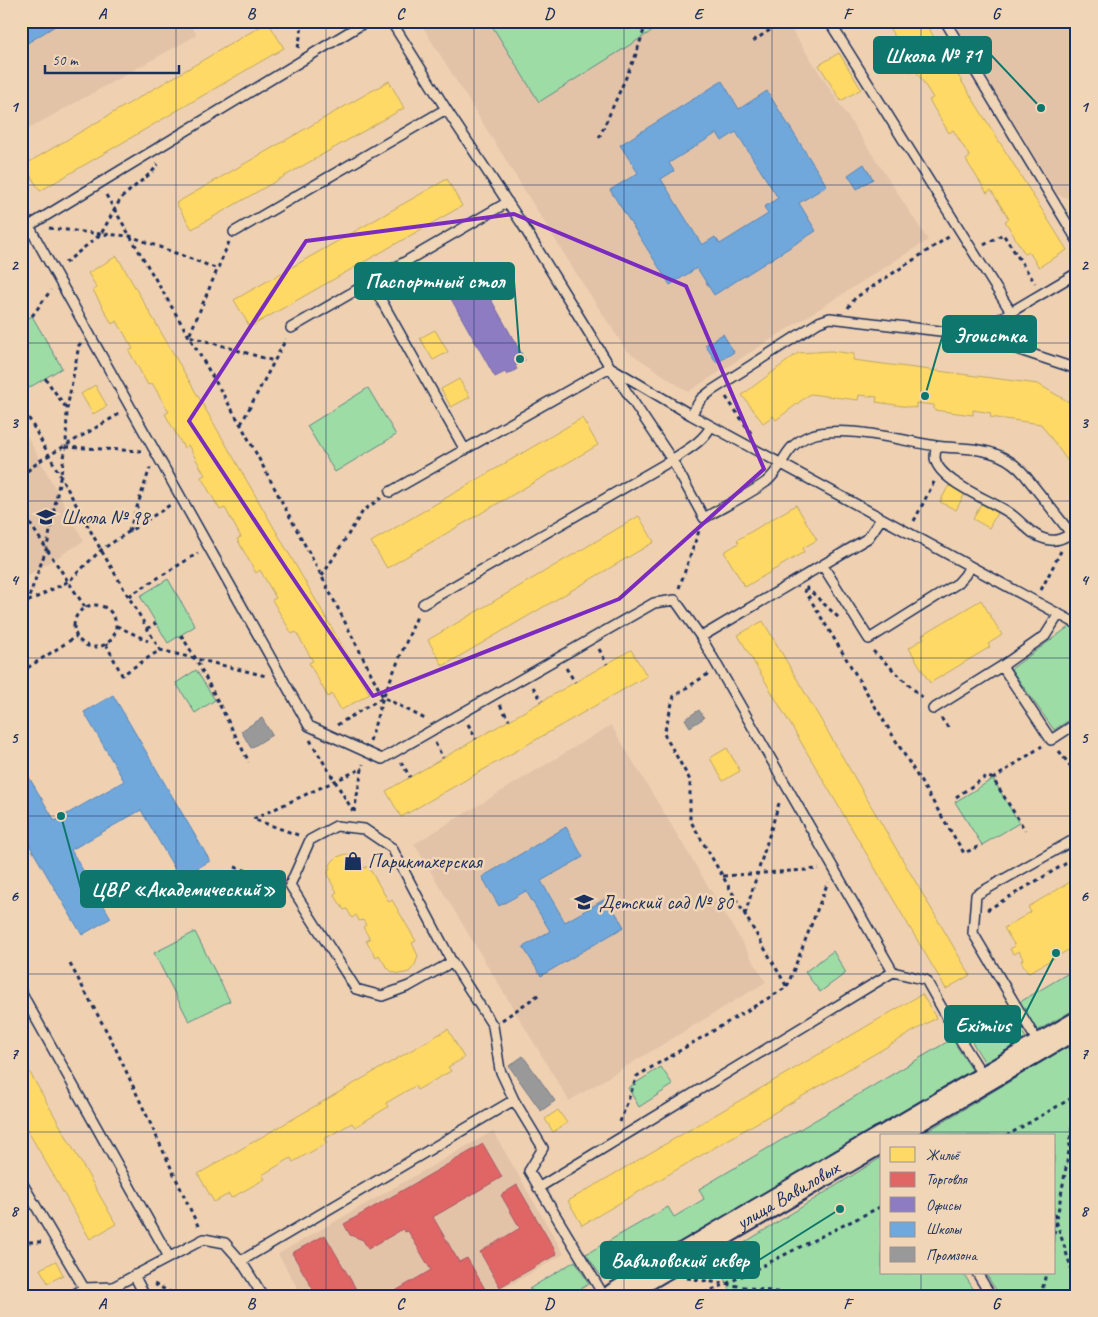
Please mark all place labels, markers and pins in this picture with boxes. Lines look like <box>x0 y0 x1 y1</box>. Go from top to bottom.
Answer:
callout: Школа № 71 <box>874 37 991 73</box>
callout: Паспортный стол <box>355 263 514 299</box>
callout: Эгоистка <box>943 316 1036 352</box>
place label: Школа № 98 <box>61 505 151 530</box>
school or university icon: Школа № 98 <box>35 506 57 528</box>
place label: Парикмахерская <box>368 849 484 874</box>
shop icon: Парикмахерская <box>342 850 364 872</box>
callout: ЦВР «Академический» <box>81 871 285 907</box>
place label: Детский сад № 80 <box>599 890 735 915</box>
school or university icon: Детский сад № 80 <box>573 891 595 913</box>
callout: Eximius <box>945 1006 1020 1042</box>
callout: Вавиловский сквер <box>601 1242 759 1278</box>

